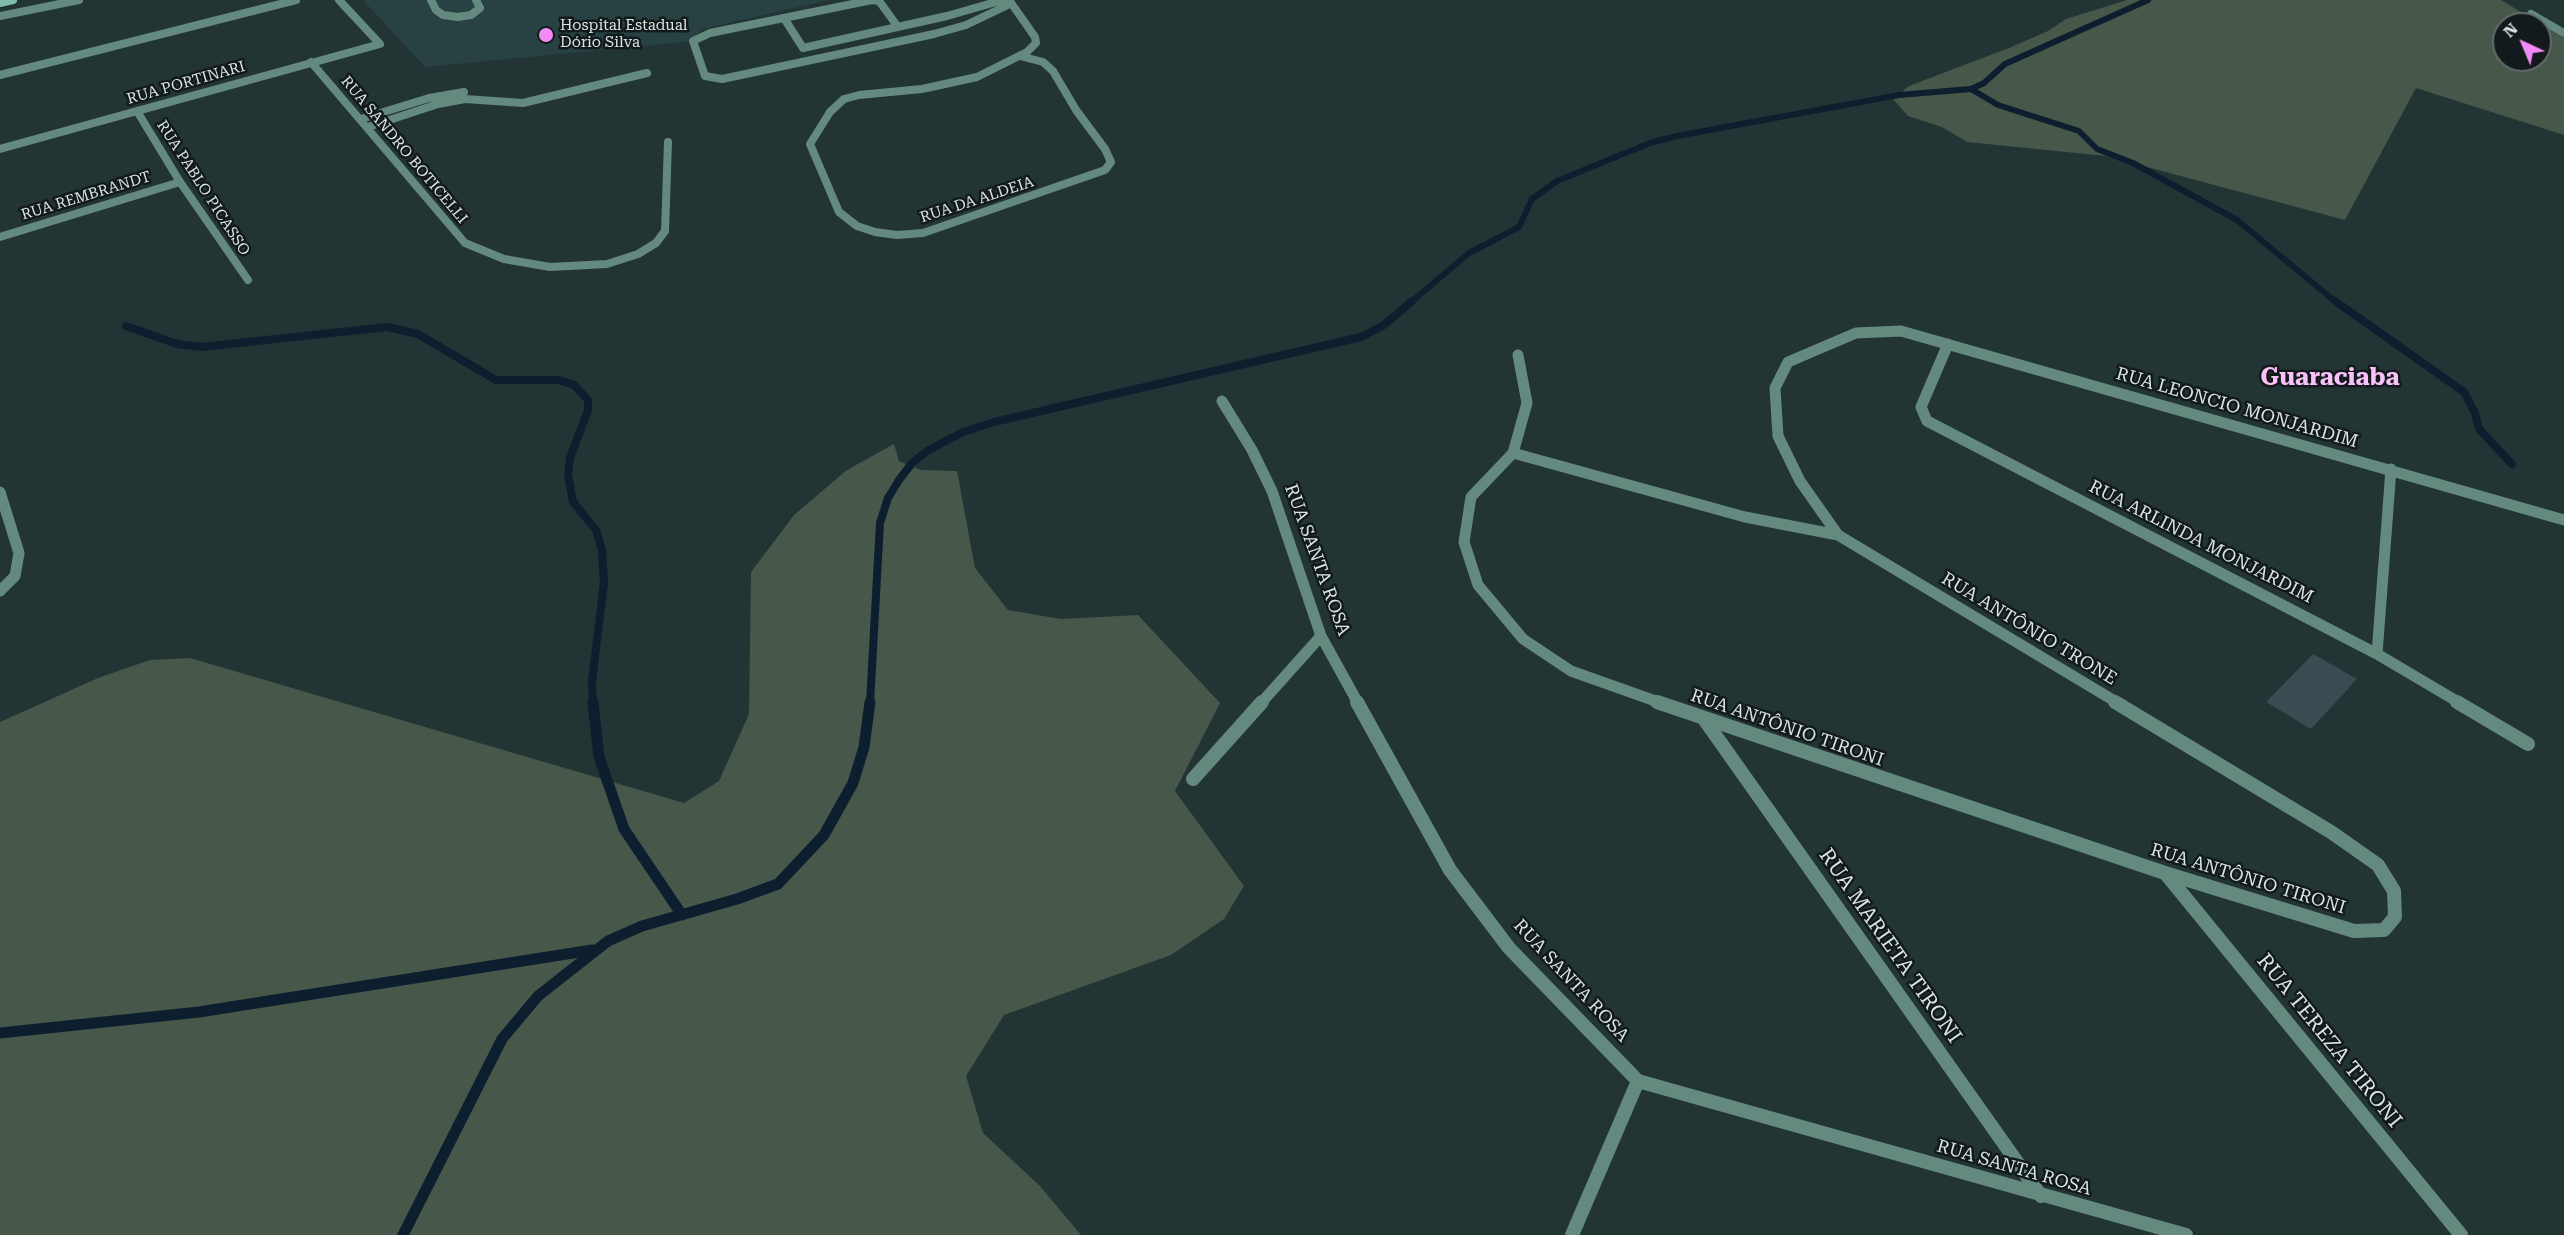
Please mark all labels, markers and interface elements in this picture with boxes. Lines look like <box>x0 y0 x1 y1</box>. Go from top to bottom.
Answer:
north arrow <box>2492 12 2552 72</box>
place label: Hospital Estadual Dório Silva <box>560 17 687 52</box>
text: N <box>2499 19 2522 41</box>
marker: Hospital Estadual Dório Silva <box>537 26 555 44</box>
street label: RUA PORTINARI <box>125 58 247 108</box>
street label: RUA SANDRO BOTICELLI <box>337 73 471 227</box>
street label: RUA PABLO PICASSO <box>153 117 253 259</box>
street label: RUA REMBRANDT <box>19 168 153 224</box>
street label: RUA DA ALDEIA <box>918 173 1036 227</box>
street label: RUA LEONCIO MONJARDIM <box>2114 363 2360 453</box>
district label: Guaraciaba <box>2260 364 2400 392</box>
street label: RUA ARLINDA MONJARDIM <box>2085 476 2317 608</box>
street label: RUA SANTA ROSA <box>1280 481 1354 639</box>
street label: RUA ANTÔNIO TRONE <box>1937 568 2121 690</box>
street label: RUA ANTÔNIO TIRONI <box>1688 685 1886 771</box>
street label: RUA ANTÔNIO TIRONI <box>2148 839 2348 919</box>
street label: RUA MARIETA TIRONI <box>1813 844 1967 1048</box>
street label: RUA SANTA ROSA <box>1509 915 1633 1047</box>
street label: RUA TEREZA TIRONI <box>2251 949 2407 1133</box>
street label: RUA SANTA ROSA <box>1934 1136 2094 1200</box>

